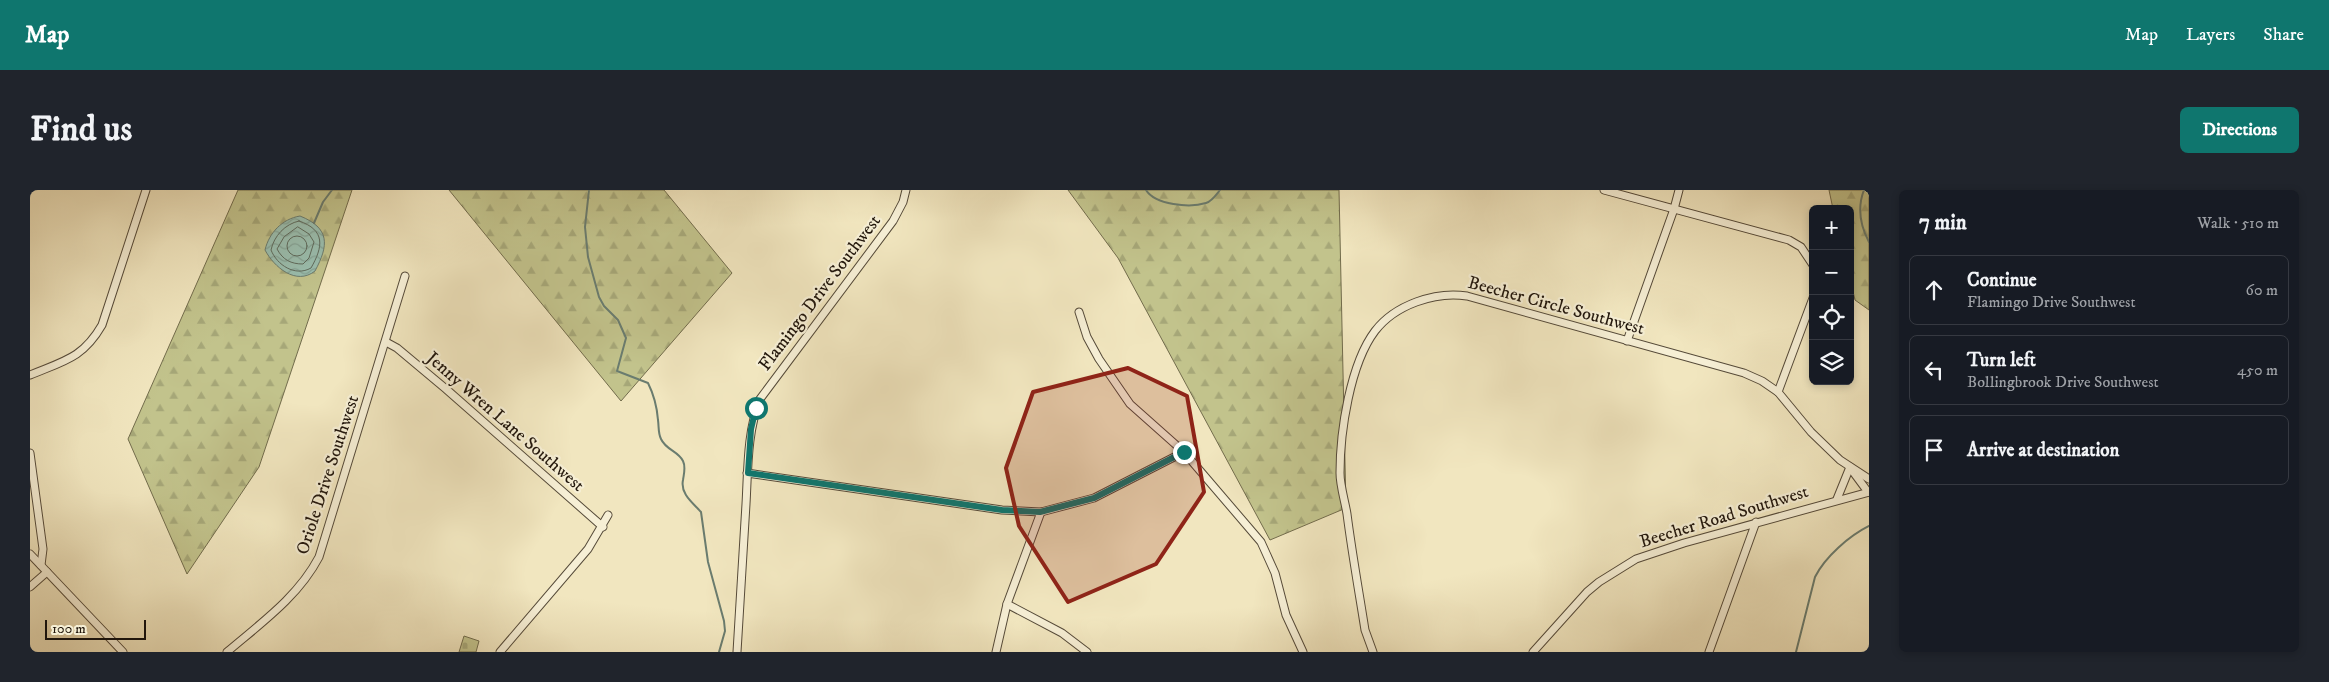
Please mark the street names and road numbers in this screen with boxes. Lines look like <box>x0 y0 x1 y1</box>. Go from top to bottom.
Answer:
street label: Flamingo Drive Southwest <box>754 210 886 375</box>
street label: Beecher Circle Southwest <box>1465 272 1647 340</box>
street label: Jenny Wren Lane Southwest <box>420 346 589 497</box>
street label: Oriole Drive Southwest <box>292 392 364 557</box>
street label: Beecher Road Southwest <box>1637 481 1811 553</box>

